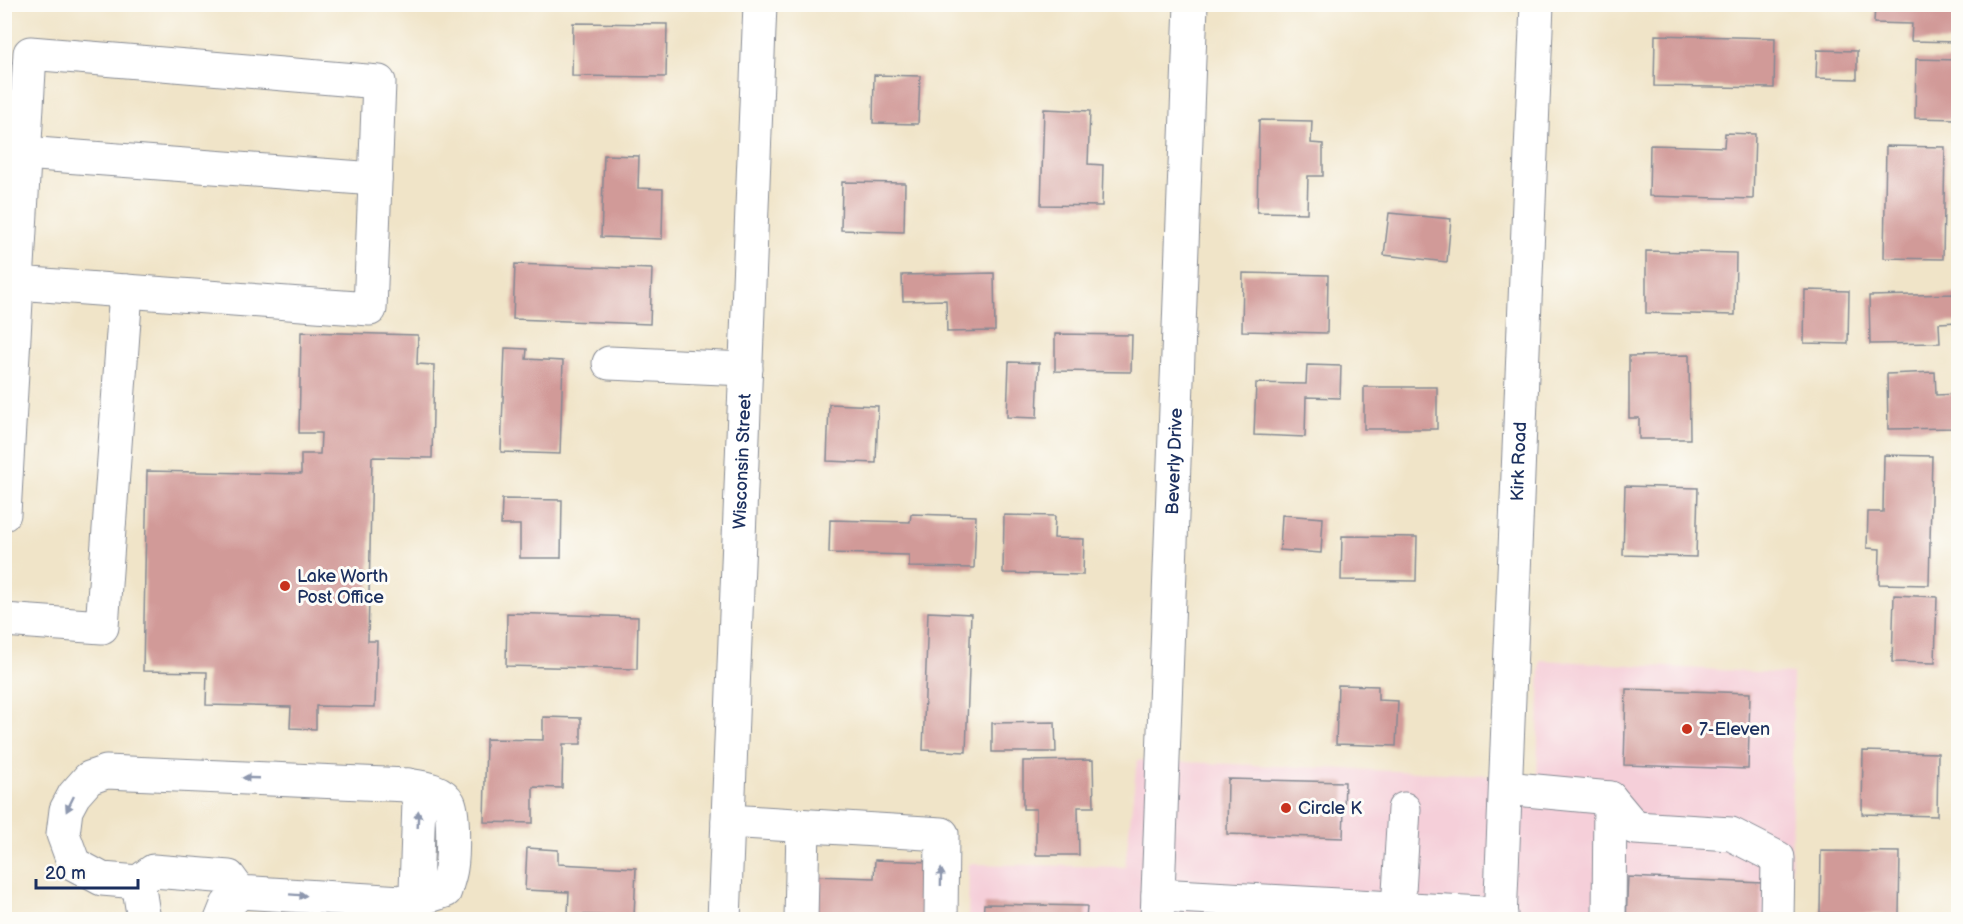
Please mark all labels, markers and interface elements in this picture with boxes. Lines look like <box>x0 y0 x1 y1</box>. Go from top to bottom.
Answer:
street label: Wisconsin Street <box>729 393 755 530</box>
street label: Beverly Drive <box>1162 407 1187 515</box>
street label: Kirk Road <box>1506 421 1531 502</box>
place label: Lake Worth Post Office <box>297 566 388 608</box>
marker: Lake Worth Post Office <box>278 579 292 593</box>
place label: 7-Eleven <box>1699 719 1770 740</box>
marker: 7-Eleven <box>1680 722 1694 736</box>
one-way arrow <box>242 774 261 783</box>
one-way arrow <box>66 795 75 812</box>
place label: Circle K <box>1298 798 1362 819</box>
marker: Circle K <box>1279 801 1293 815</box>
one-way arrow <box>414 809 423 828</box>
scale bar <box>36 852 138 890</box>
text: 20 m <box>45 863 86 884</box>
one-way arrow <box>937 867 946 886</box>
one-way arrow <box>289 891 308 900</box>

